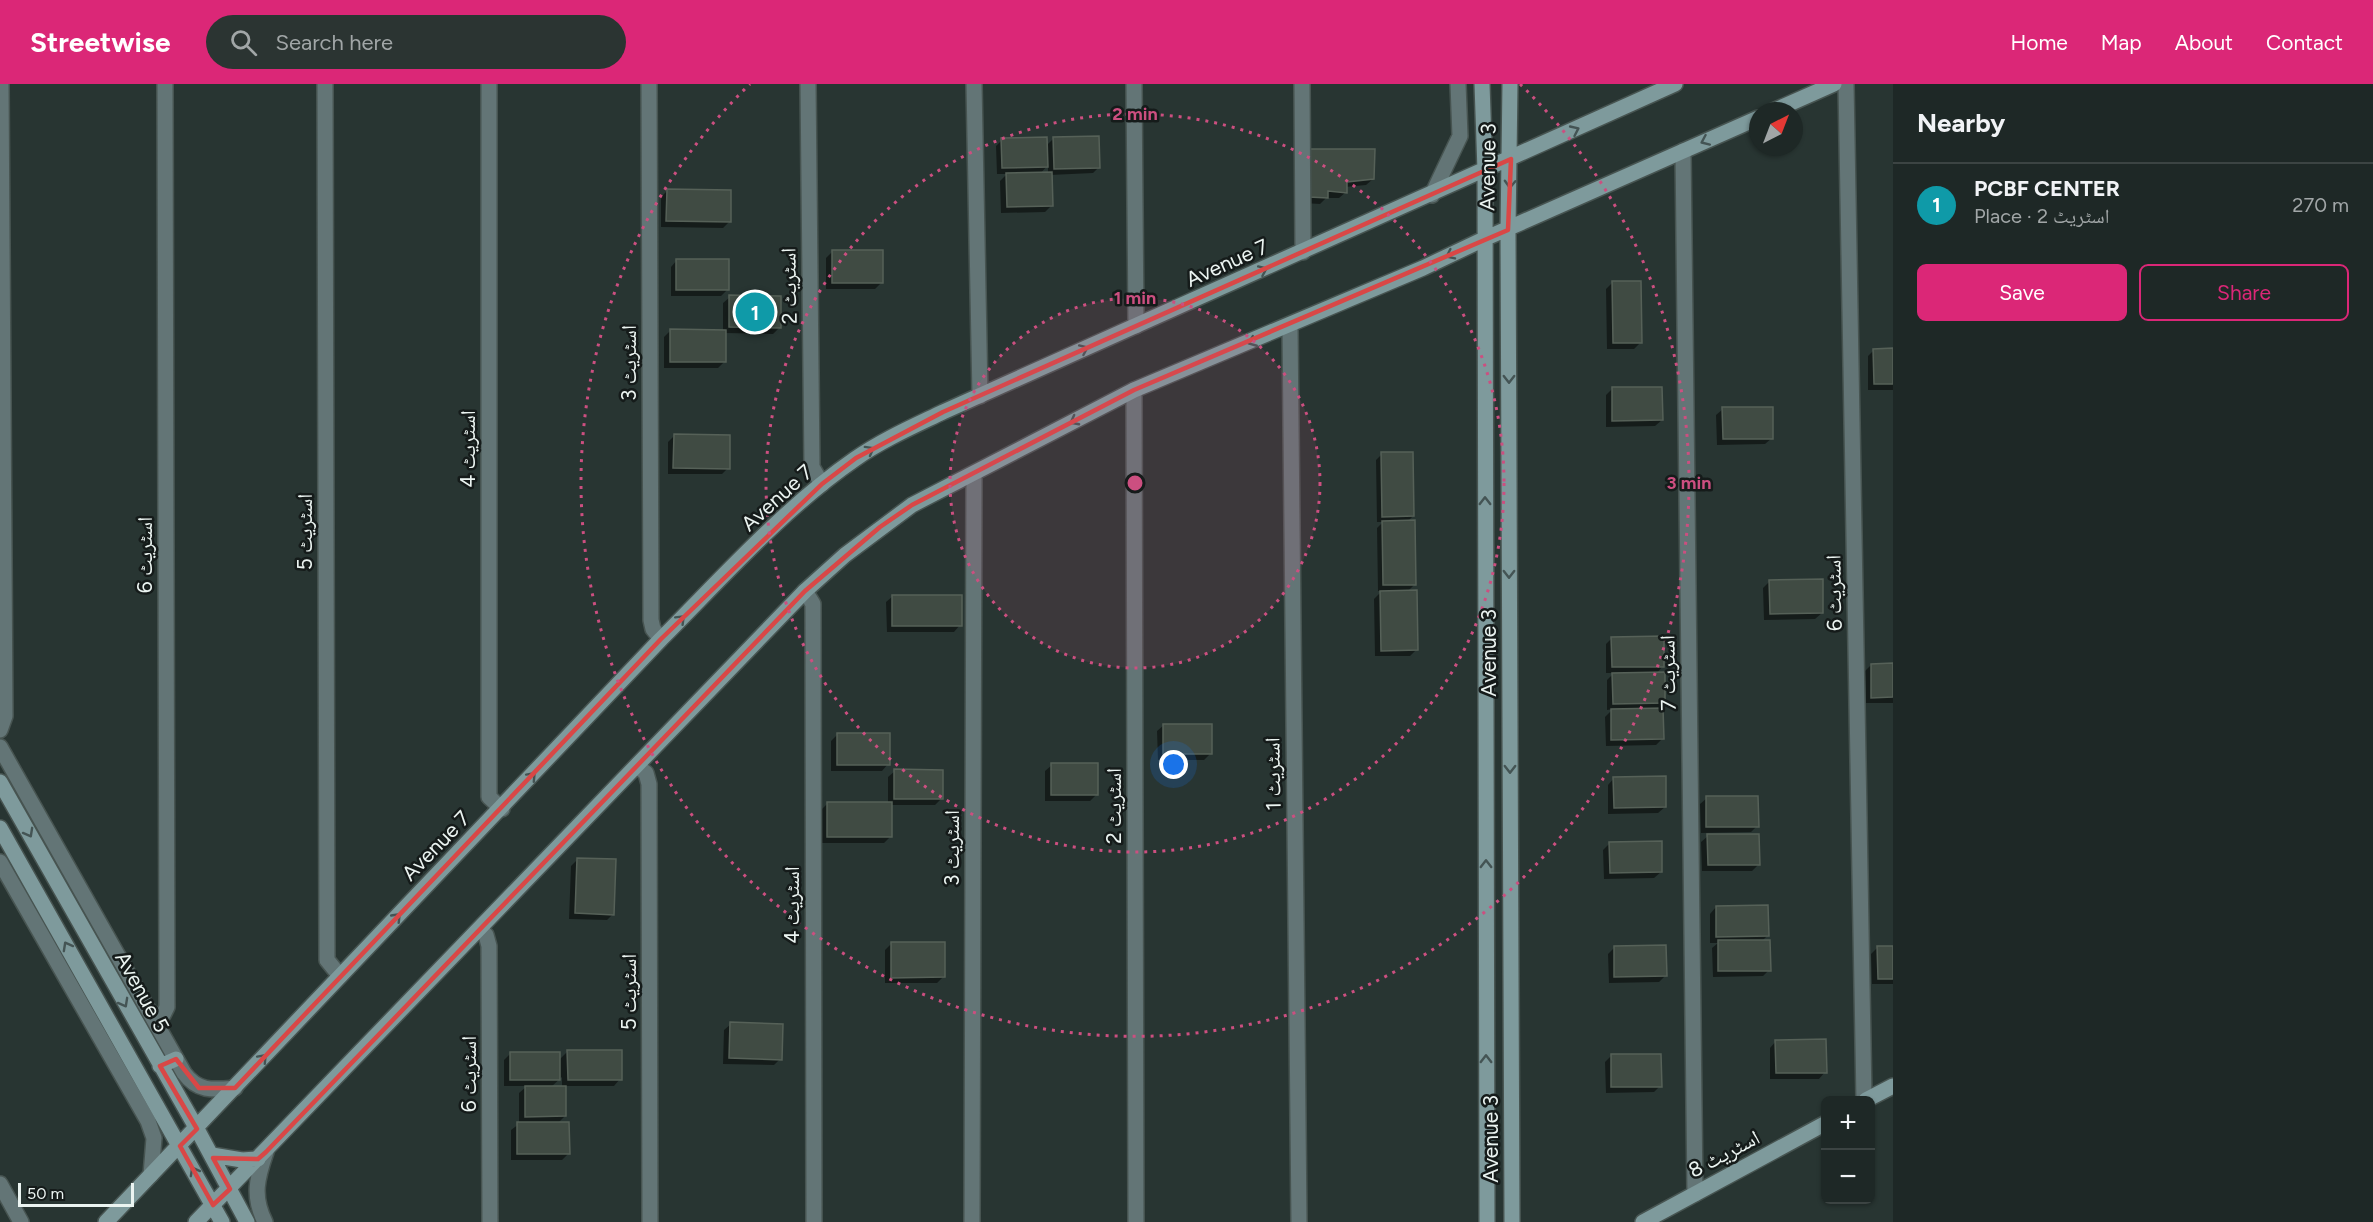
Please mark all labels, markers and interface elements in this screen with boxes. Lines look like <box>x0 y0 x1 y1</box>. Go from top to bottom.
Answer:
search box <box>206 15 626 69</box>
text: Streetwise <box>30 25 170 59</box>
icon: search <box>227 26 260 59</box>
text: Search here <box>275 29 393 56</box>
text: Home <box>2011 30 2068 55</box>
text: Map <box>2101 30 2142 55</box>
text: About <box>2175 30 2233 55</box>
text: Contact <box>2266 30 2343 55</box>
north arrow <box>1749 102 1803 156</box>
text: 2 min <box>1112 103 1158 125</box>
text: Nearby <box>1917 107 2005 139</box>
street label: Avenue 3 <box>1474 123 1501 211</box>
one-way arrow <box>1568 125 1579 137</box>
one-way arrow <box>1700 134 1711 146</box>
text: PCBF CENTER <box>1974 175 2120 202</box>
one-way arrow <box>1503 180 1516 189</box>
text: 1 <box>1932 193 1941 217</box>
text: 270 m <box>2292 193 2349 217</box>
text: Place · اسٹریٹ 2 <box>1974 204 2109 228</box>
street label: Avenue 7 <box>1182 233 1272 292</box>
street label: اسٹریٹ 2 <box>775 248 802 324</box>
one-way arrow <box>1445 248 1456 260</box>
button: Save <box>1917 264 2127 321</box>
button: Share <box>2139 264 2349 321</box>
one-way arrow <box>1256 265 1267 277</box>
text: 1 min <box>1114 287 1156 309</box>
pin: 1 <box>736 290 774 334</box>
street label: اسٹریٹ 3 <box>616 325 641 401</box>
one-way arrow <box>1247 335 1258 347</box>
one-way arrow <box>1078 345 1089 357</box>
one-way arrow <box>1503 375 1515 384</box>
street label: اسٹریٹ 4 <box>455 410 480 488</box>
one-way arrow <box>1070 414 1080 425</box>
one-way arrow <box>864 446 874 457</box>
street label: Avenue 7 <box>736 459 818 536</box>
text: 3 min <box>1667 472 1711 494</box>
centre of rings <box>1125 473 1145 493</box>
street label: اسٹریٹ 5 <box>292 494 317 570</box>
one-way arrow <box>1479 496 1491 505</box>
street label: اسٹریٹ 6 <box>132 517 157 593</box>
street label: اسٹریٹ 6 <box>1820 555 1847 631</box>
one-way arrow <box>1503 570 1515 579</box>
street label: Avenue 3 <box>1476 609 1501 697</box>
one-way arrow <box>673 616 684 627</box>
street label: اسٹریٹ 7 <box>1654 635 1681 711</box>
street label: اسٹریٹ 1 <box>1259 737 1286 811</box>
your location <box>1159 750 1188 779</box>
one-way arrow <box>1504 765 1516 774</box>
street label: اسٹریٹ 2 <box>1101 768 1126 844</box>
one-way arrow <box>525 773 536 784</box>
street label: Avenue 7 <box>396 806 475 886</box>
street label: اسٹریٹ 3 <box>939 810 964 886</box>
one-way arrow <box>22 827 33 837</box>
one-way arrow <box>1480 859 1492 868</box>
street label: اسٹریٹ 4 <box>779 866 804 944</box>
one-way arrow <box>390 913 401 924</box>
one-way arrow <box>62 942 74 952</box>
street label: Avenue 5 <box>110 947 175 1036</box>
street label: اسٹریٹ 5 <box>616 954 641 1030</box>
one-way arrow <box>117 997 128 1007</box>
street label: اسٹریٹ 6 <box>456 1036 481 1112</box>
one-way arrow <box>256 1054 267 1065</box>
one-way arrow <box>1480 1054 1492 1063</box>
street label: Avenue 3 <box>1478 1095 1503 1183</box>
map controls <box>1821 1096 1875 1204</box>
button: + <box>1821 1096 1875 1150</box>
street label: اسٹریٹ 8 <box>1684 1124 1764 1183</box>
button: − <box>1821 1150 1875 1204</box>
one-way arrow <box>190 1166 201 1177</box>
scale bar <box>18 1180 134 1208</box>
text: 50 m <box>27 1184 64 1203</box>

